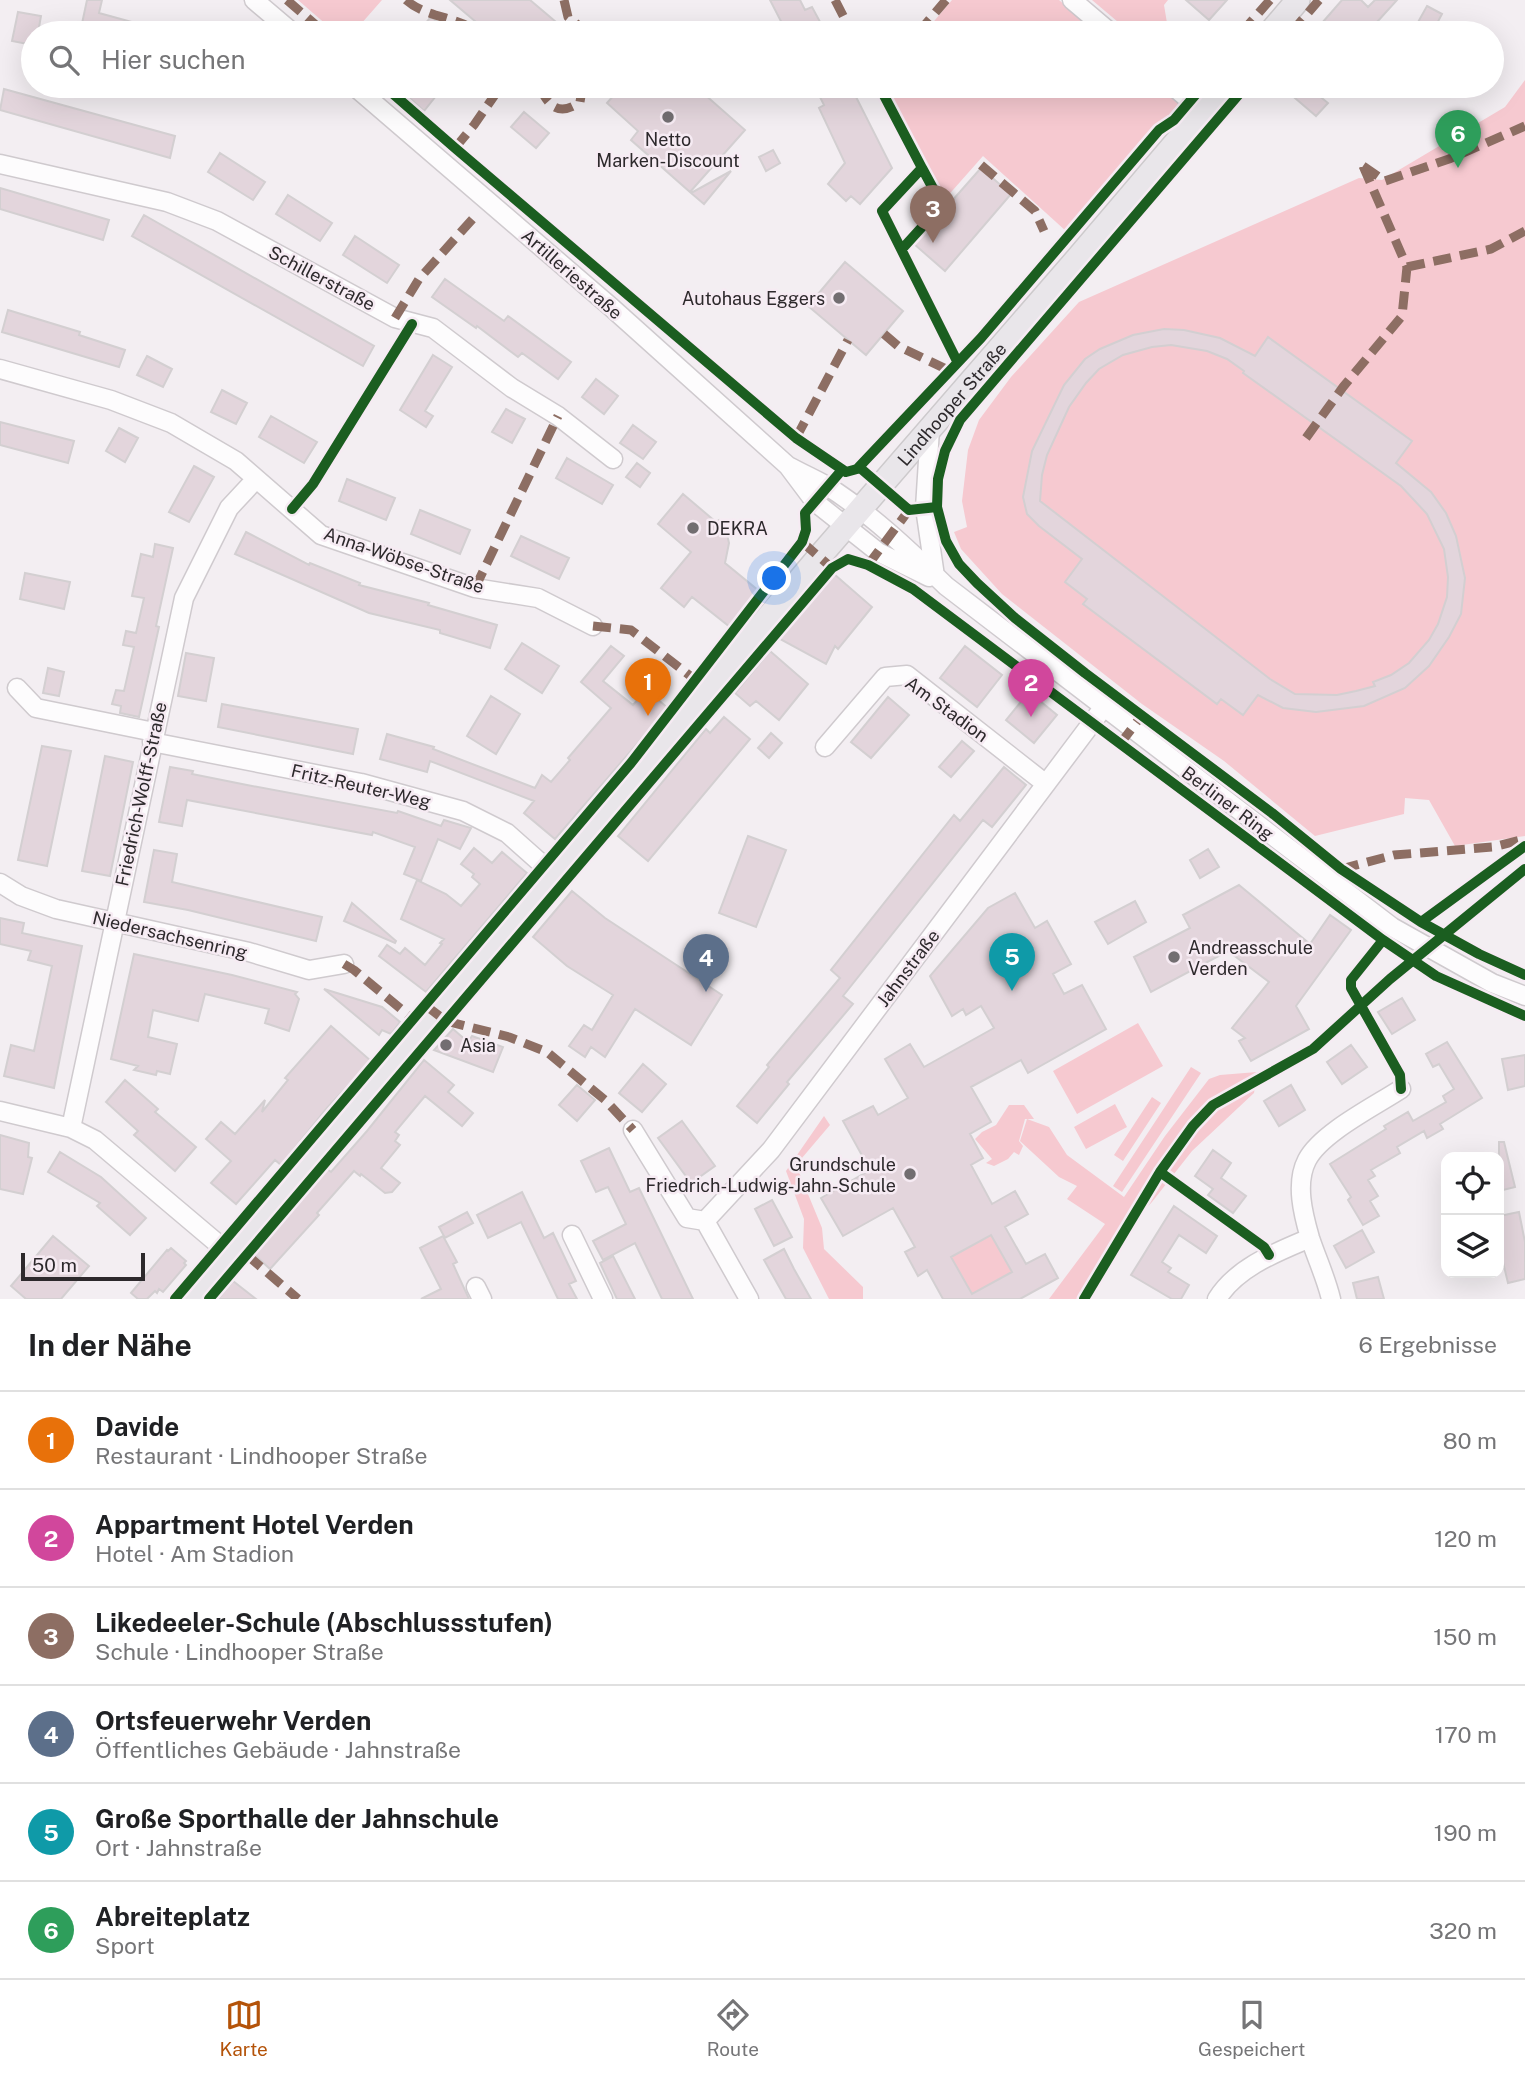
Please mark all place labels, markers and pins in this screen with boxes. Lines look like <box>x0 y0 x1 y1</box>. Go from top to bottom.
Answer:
marker: Netto Marken-Discount <box>660 109 676 125</box>
pin: 6 <box>1435 110 1481 168</box>
place label: Netto Marken-Discount <box>596 129 740 171</box>
pin: 3 <box>910 185 956 243</box>
place label: Autohaus Eggers <box>682 288 825 309</box>
marker: Autohaus Eggers <box>831 290 847 306</box>
place label: DEKRA <box>707 518 768 539</box>
marker: DEKRA <box>685 520 701 536</box>
pin: 1 <box>625 658 671 716</box>
pin: 2 <box>1008 659 1054 717</box>
pin: 5 <box>989 933 1035 991</box>
pin: 4 <box>683 934 729 992</box>
place label: Andreasschule Verden <box>1188 937 1313 979</box>
marker: Andreasschule Verden <box>1166 949 1182 965</box>
place label: Asia <box>460 1035 496 1056</box>
marker: Asia <box>438 1037 454 1053</box>
place label: Grundschule Friedrich-Ludwig-Jahn-Schule <box>646 1154 896 1196</box>
marker: Grundschule Friedrich-Ludwig-Jahn-Schule <box>902 1166 918 1182</box>

